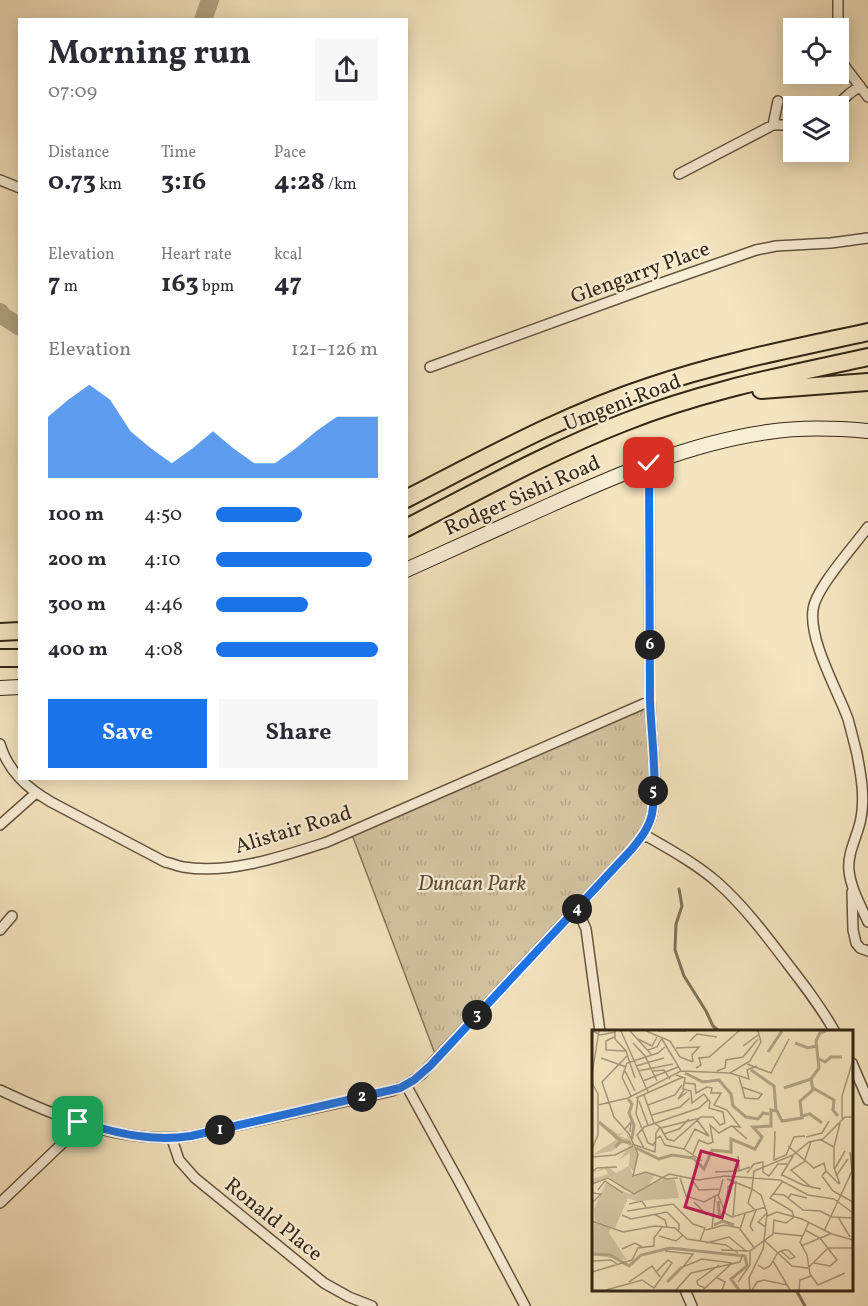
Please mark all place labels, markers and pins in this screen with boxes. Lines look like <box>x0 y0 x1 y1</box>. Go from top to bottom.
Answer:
pin <box>623 437 674 488</box>
pin: 6 <box>635 630 665 660</box>
pin: 5 <box>638 776 668 806</box>
pin: 4 <box>562 894 592 924</box>
pin: 3 <box>462 1000 492 1030</box>
pin: 2 <box>347 1082 377 1112</box>
pin <box>52 1096 103 1147</box>
pin: 1 <box>205 1115 235 1145</box>

